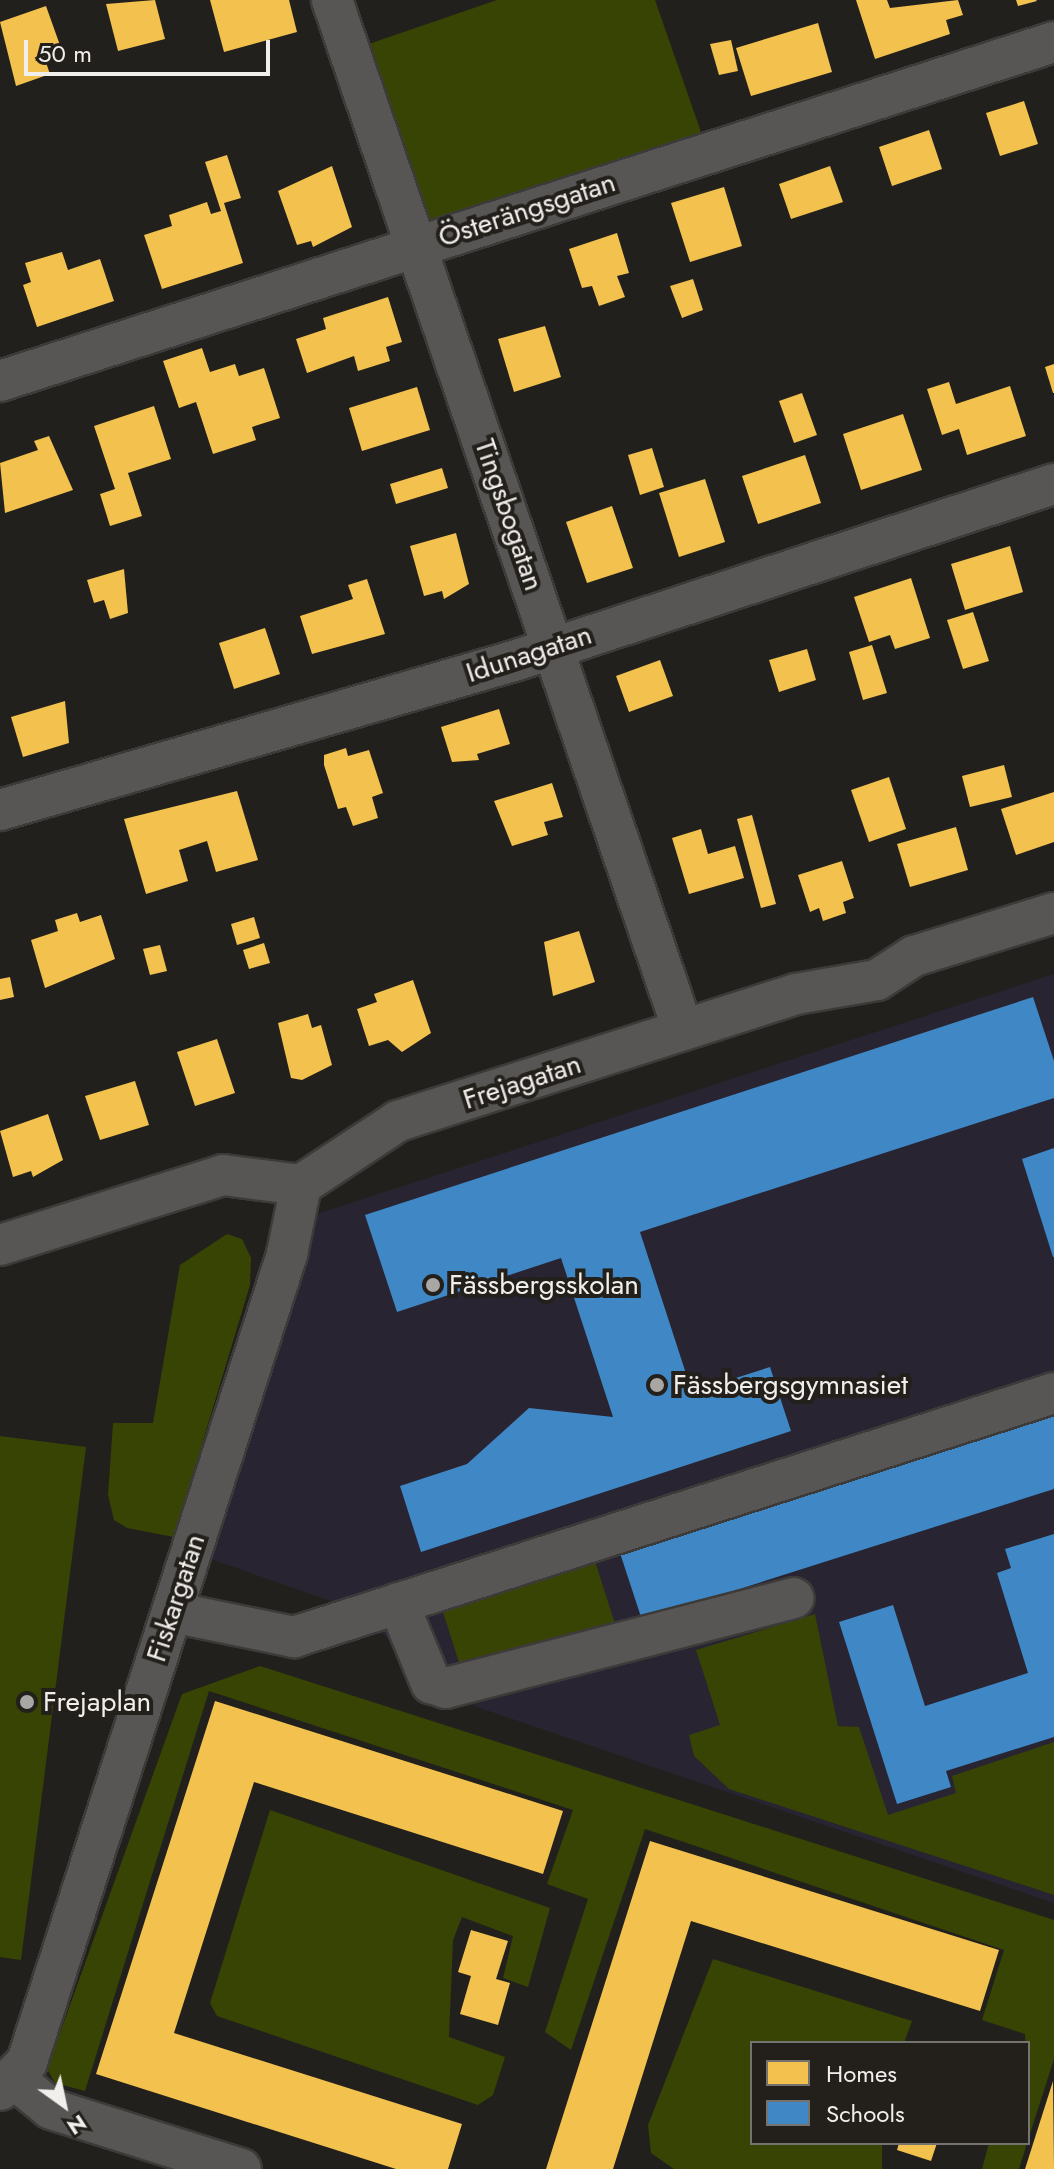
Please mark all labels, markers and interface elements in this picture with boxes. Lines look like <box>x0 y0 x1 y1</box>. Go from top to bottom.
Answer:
scale bar <box>28 24 274 74</box>
text: 50 m <box>38 36 92 71</box>
street label: Österängsgatan <box>434 166 620 254</box>
street label: Tingsbogatan <box>467 435 551 595</box>
street label: Idunagatan <box>462 618 596 690</box>
street label: Frejagatan <box>459 1047 585 1117</box>
place label: Fässbergsskolan <box>449 1268 639 1302</box>
marker: Fässbergsskolan <box>424 1276 442 1294</box>
place label: Fässbergsgymnasiet <box>673 1368 908 1402</box>
marker: Fässbergsgymnasiet <box>648 1376 666 1394</box>
street label: Fiskargatan <box>140 1530 212 1666</box>
place label: Frejaplan <box>43 1685 151 1719</box>
marker: Frejaplan <box>18 1693 36 1711</box>
legend <box>750 2041 1030 2145</box>
text: Homes <box>826 2056 897 2091</box>
north arrow <box>24 2065 104 2145</box>
text: Schools <box>826 2096 905 2131</box>
text: N <box>61 2107 93 2143</box>

